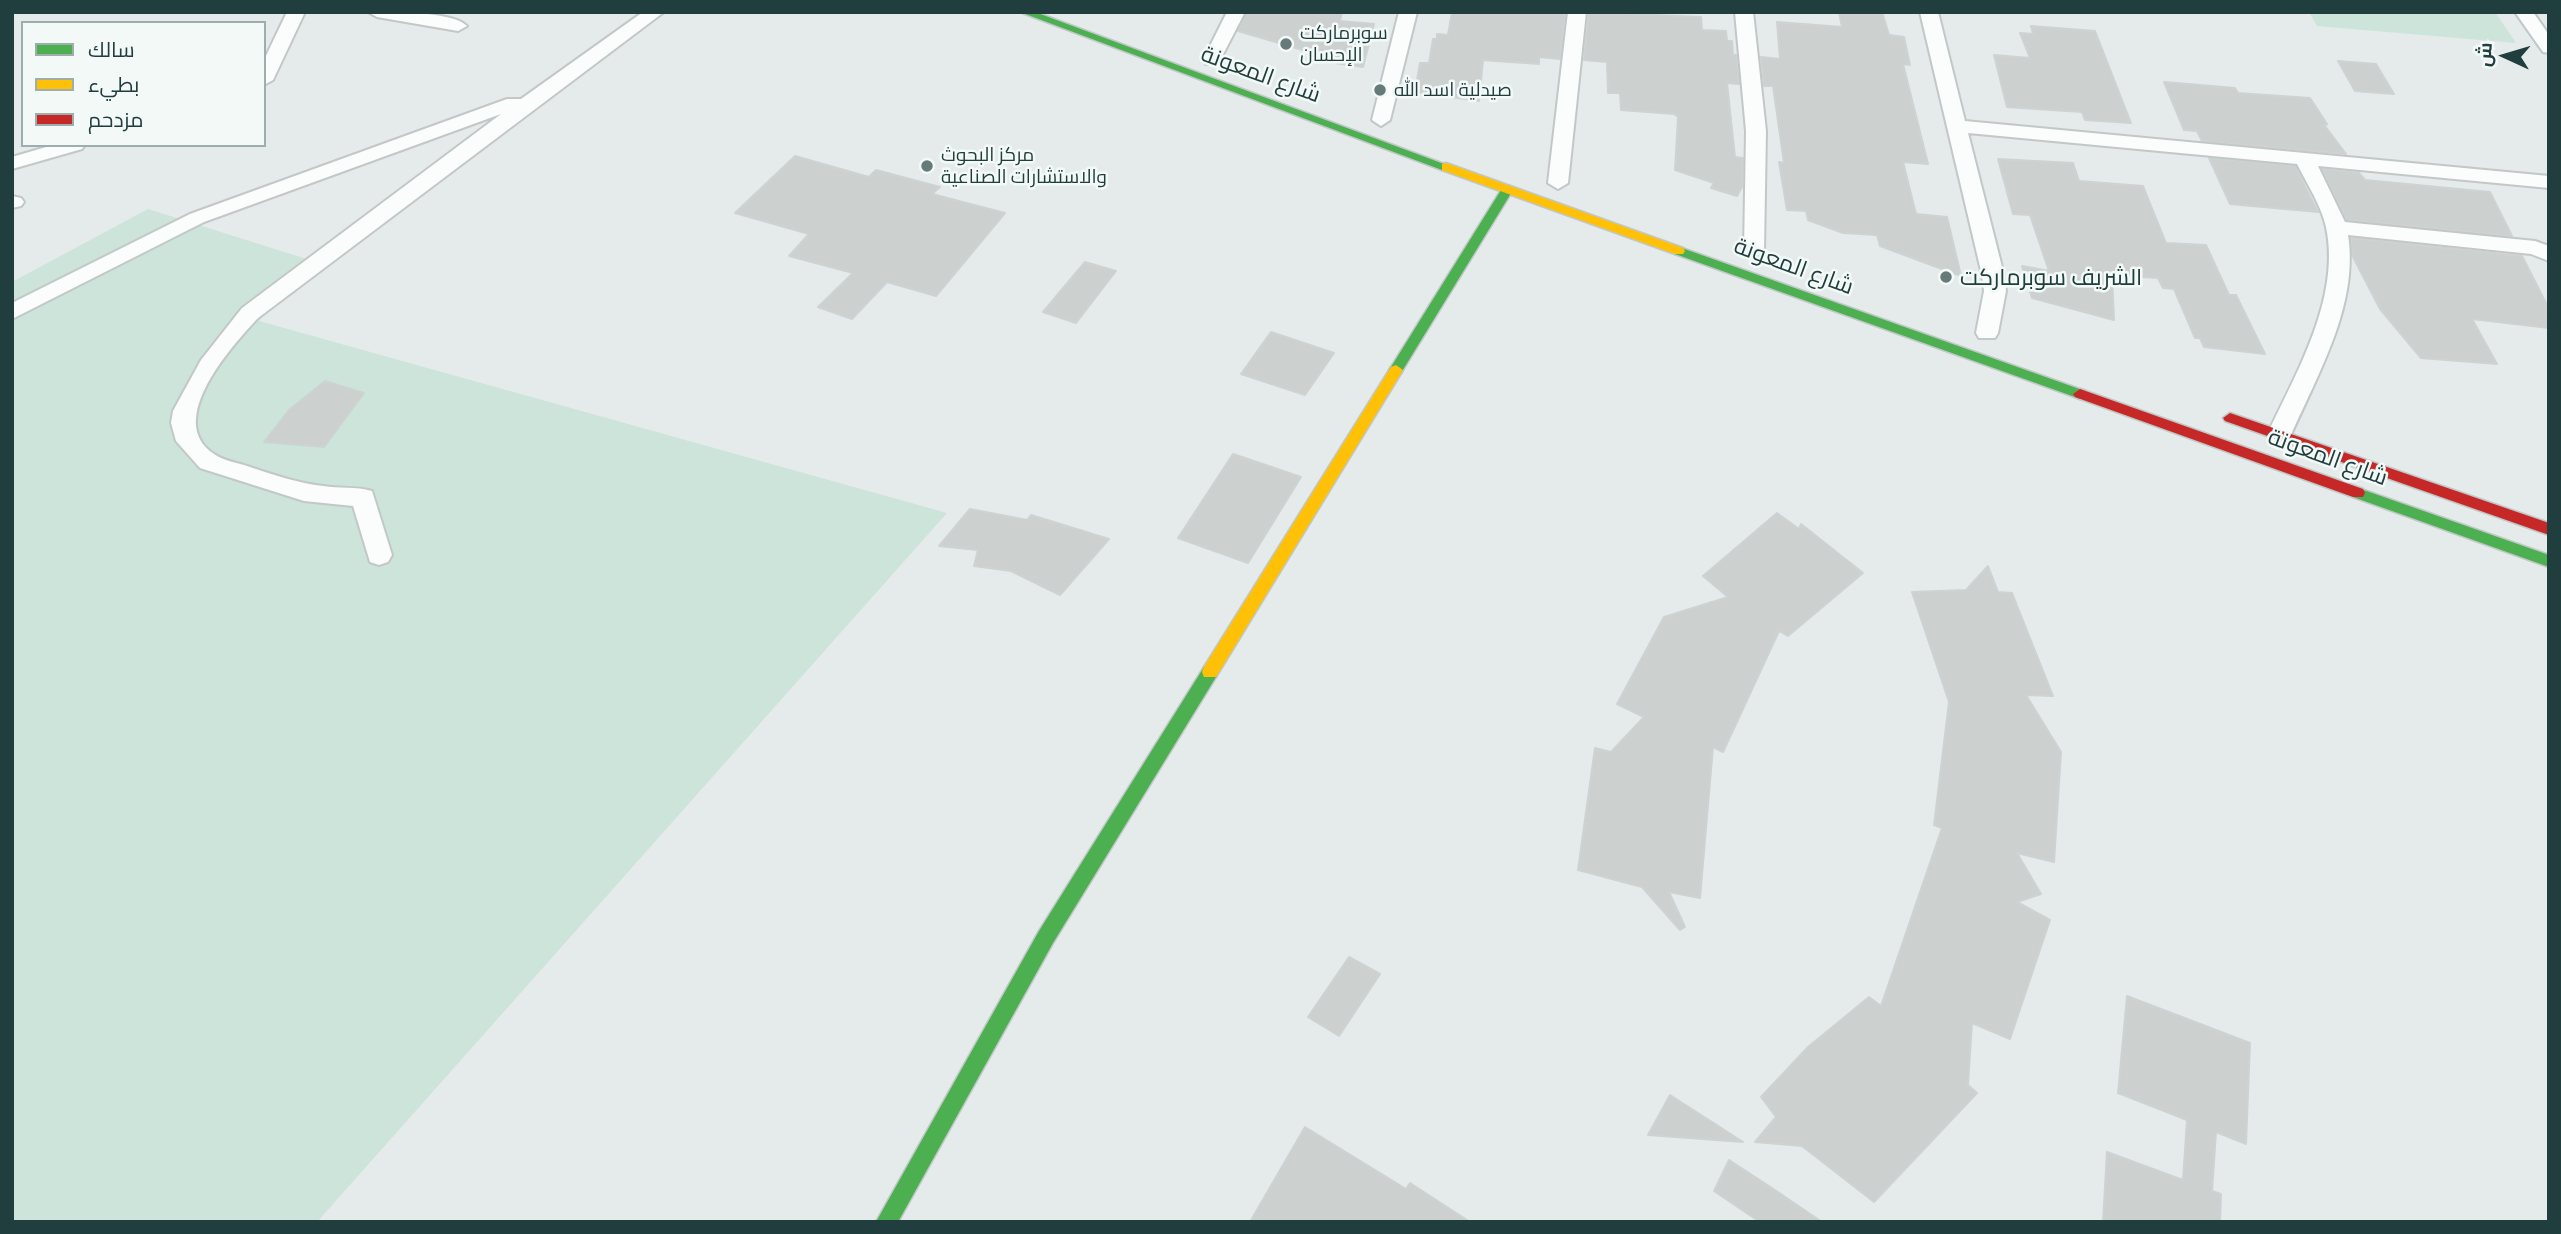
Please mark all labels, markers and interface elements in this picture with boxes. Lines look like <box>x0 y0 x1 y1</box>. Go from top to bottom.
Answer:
legend <box>21 21 266 147</box>
north arrow <box>2470 21 2540 91</box>
place label: سوبرماركت الإحسان <box>1300 22 1388 66</box>
text: سالك <box>88 36 135 61</box>
marker: سوبرماركت الإحسان <box>1278 36 1294 52</box>
street label: شارع المعونة <box>1198 40 1324 108</box>
text: ش <box>2471 42 2496 67</box>
text: بطيء <box>88 71 139 96</box>
place label: صيدلية اسد الله <box>1394 79 1512 101</box>
marker: صيدلية اسد الله <box>1372 82 1388 98</box>
text: مزدحم <box>88 106 143 131</box>
place label: مركز البحوث والاستشارات الصناعية <box>941 144 1107 188</box>
marker: مركز البحوث والاستشارات الصناعية <box>919 158 935 174</box>
street label: شارع المعونة <box>1731 232 1857 300</box>
place label: الشريف سوبرماركت <box>1960 263 2142 291</box>
marker: الشريف سوبرماركت <box>1938 269 1954 285</box>
street label: شارع المعونة <box>2265 423 2391 491</box>

